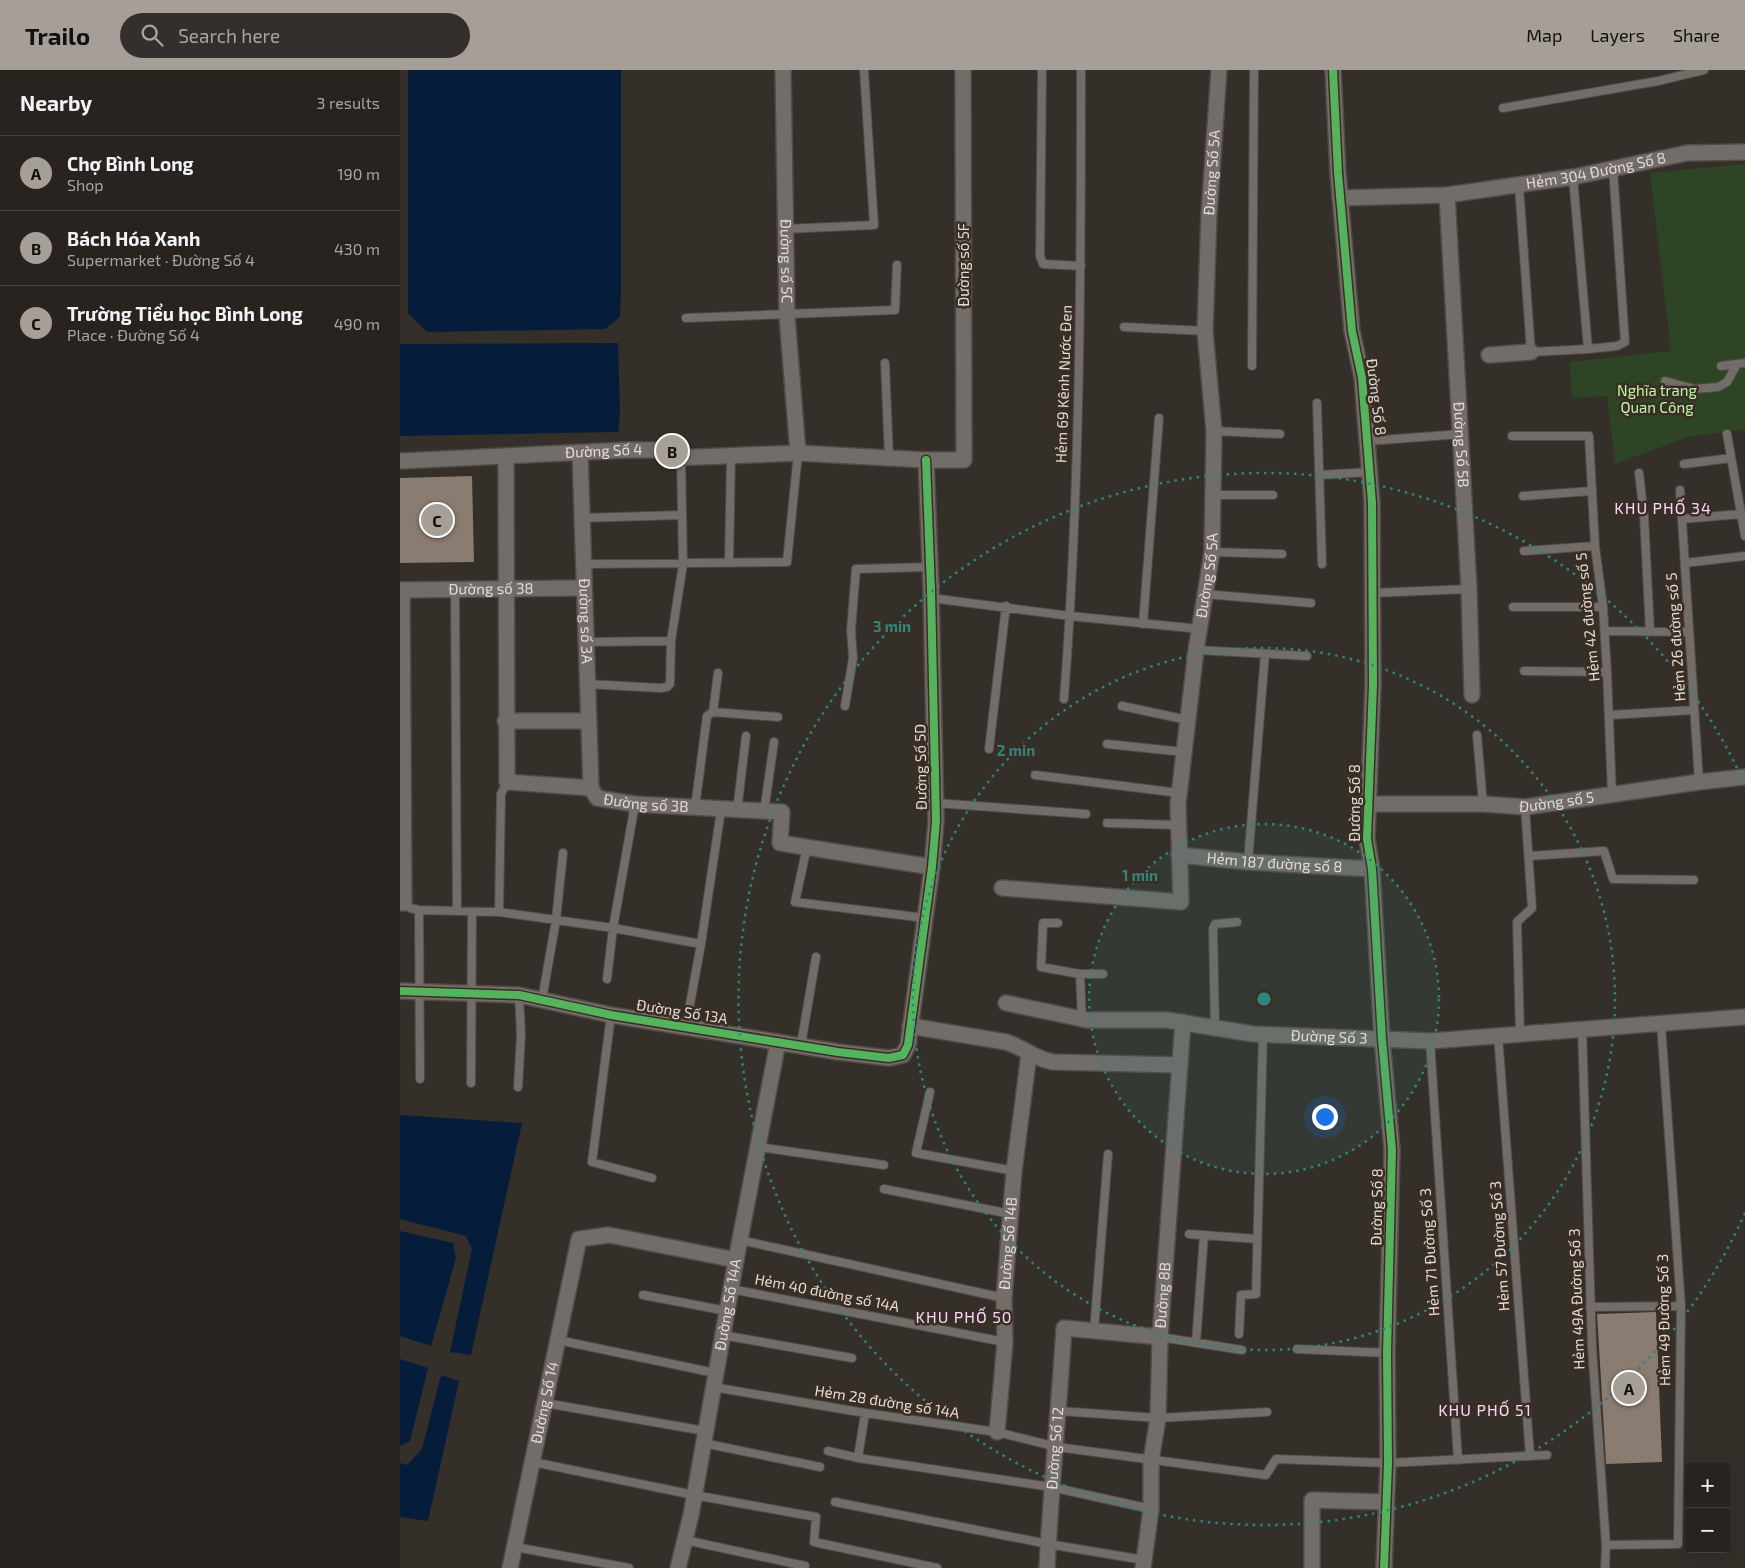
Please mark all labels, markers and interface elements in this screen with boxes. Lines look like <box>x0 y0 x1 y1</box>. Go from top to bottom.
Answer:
search box <box>120 13 470 58</box>
text: Trailo <box>25 21 90 50</box>
icon: search <box>138 21 166 49</box>
text: Search here <box>178 24 280 47</box>
text: Map <box>1526 24 1562 46</box>
text: Layers <box>1590 24 1645 46</box>
text: Share <box>1673 24 1720 46</box>
text: Nearby <box>20 90 92 115</box>
text: 3 results <box>317 93 380 112</box>
street label: Đường Số 5A <box>1199 128 1223 216</box>
street label: Hẻm 304 Đường Số 8 <box>1525 148 1667 192</box>
text: Chợ Bình Long <box>67 152 194 175</box>
text: A <box>31 164 41 183</box>
text: 190 m <box>337 164 380 183</box>
text: Shop <box>67 175 104 194</box>
street label: Đường số 5C <box>777 219 797 304</box>
street label: Đường số 5F <box>954 223 972 307</box>
text: Bách Hóa Xanh <box>67 227 200 250</box>
text: B <box>31 239 41 258</box>
text: 430 m <box>334 239 380 258</box>
text: Supermarket · Đường Số 4 <box>67 250 255 269</box>
text: Trường Tiểu học Bình Long <box>67 302 303 325</box>
street label: Hẻm 69 Kênh Nước Đen <box>1051 305 1075 463</box>
text: C <box>31 314 41 333</box>
text: 490 m <box>334 314 380 333</box>
text: Place · Đường Số 4 <box>67 325 200 344</box>
street label: Đường Số 8 <box>1363 357 1391 436</box>
park label: Nghĩa trang Quan Công <box>1617 381 1698 417</box>
street label: Đường Số 5B <box>1451 401 1473 488</box>
pin: B <box>656 432 688 470</box>
street label: Đường Số 4 <box>564 440 643 461</box>
district label: KHU PHỐ 34 <box>1614 497 1712 517</box>
pin: C <box>421 501 453 539</box>
street label: Đường Số 5A <box>1191 532 1220 619</box>
street label: Hẻm 42 đường số 5 <box>1571 552 1603 683</box>
street label: Hẻm 26 đường số 5 <box>1662 572 1688 702</box>
street label: Đường số 3A <box>576 578 597 664</box>
street label: Đường số 38 <box>448 579 534 597</box>
text: 3 min <box>873 617 911 635</box>
street label: Đường Số 5D <box>910 724 930 810</box>
text: 2 min <box>997 741 1035 759</box>
street label: Đường Số 8 <box>1345 764 1363 842</box>
street label: Đường số 5 <box>1518 787 1595 815</box>
street label: Đường số 3B <box>602 789 689 815</box>
street label: Hẻm 187 đường số 8 <box>1206 848 1343 875</box>
text: 1 min <box>1122 866 1158 884</box>
centre of rings <box>1255 990 1273 1008</box>
street label: Đường Số 13A <box>635 995 730 1027</box>
street label: Đường Số 3 <box>1290 1025 1368 1047</box>
your location <box>1312 1104 1338 1130</box>
street label: Đường Số 8 <box>1366 1168 1386 1246</box>
street label: Hẻm 57 Đường Số 3 <box>1485 1180 1513 1312</box>
street label: Hẻm 71 Đường Số 3 <box>1416 1187 1442 1317</box>
street label: Đường Số 14B <box>995 1196 1020 1291</box>
street label: Hẻm 49A Đường Số 3 <box>1565 1228 1587 1370</box>
street label: Hẻm 49 Đường Số 3 <box>1653 1254 1673 1386</box>
street label: Đường Số 14A <box>710 1257 744 1352</box>
street label: Đường 8B <box>1151 1261 1173 1329</box>
street label: Hẻm 40 đường số 14A <box>753 1269 902 1315</box>
district label: KHU PHỐ 50 <box>916 1306 1012 1326</box>
street label: Đường Số 14 <box>526 1360 561 1445</box>
pin: A <box>1613 1369 1645 1407</box>
street label: Hẻm 28 đường số 14A <box>814 1381 961 1421</box>
district label: KHU PHỐ 51 <box>1438 1399 1532 1419</box>
street label: Đường Số 12 <box>1042 1406 1066 1490</box>
map controls <box>1685 1463 1730 1553</box>
button: + <box>1685 1463 1730 1508</box>
button: − <box>1685 1508 1730 1553</box>

